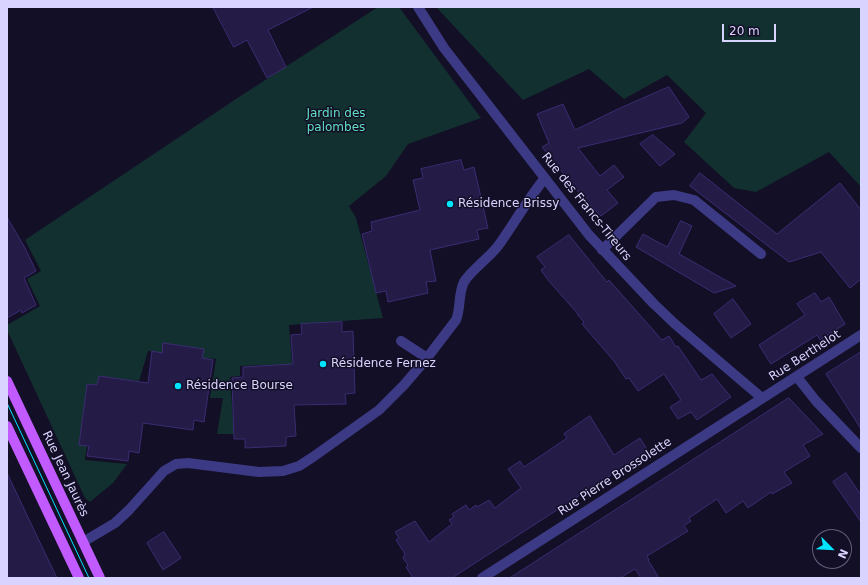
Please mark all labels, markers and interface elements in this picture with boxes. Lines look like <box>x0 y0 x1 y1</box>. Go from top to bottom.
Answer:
scale bar <box>724 16 778 42</box>
text: 20 m <box>729 24 760 38</box>
park label: Jardin des palombes <box>306 107 366 135</box>
street label: Rue des Francs-Tireurs <box>538 150 634 264</box>
place label: Résidence Brissy <box>458 197 559 211</box>
marker: Résidence Brissy <box>445 199 455 209</box>
street label: Rue Berthelot <box>767 328 843 384</box>
place label: Résidence Fernez <box>331 357 436 371</box>
marker: Résidence Fernez <box>318 359 328 369</box>
place label: Résidence Bourse <box>186 379 293 393</box>
marker: Résidence Bourse <box>173 381 183 391</box>
street label: Rue Jean Jaurès <box>39 429 91 519</box>
street label: Rue Pierre Brossolette <box>556 435 674 519</box>
north arrow <box>812 529 852 569</box>
text: N <box>835 547 850 561</box>

